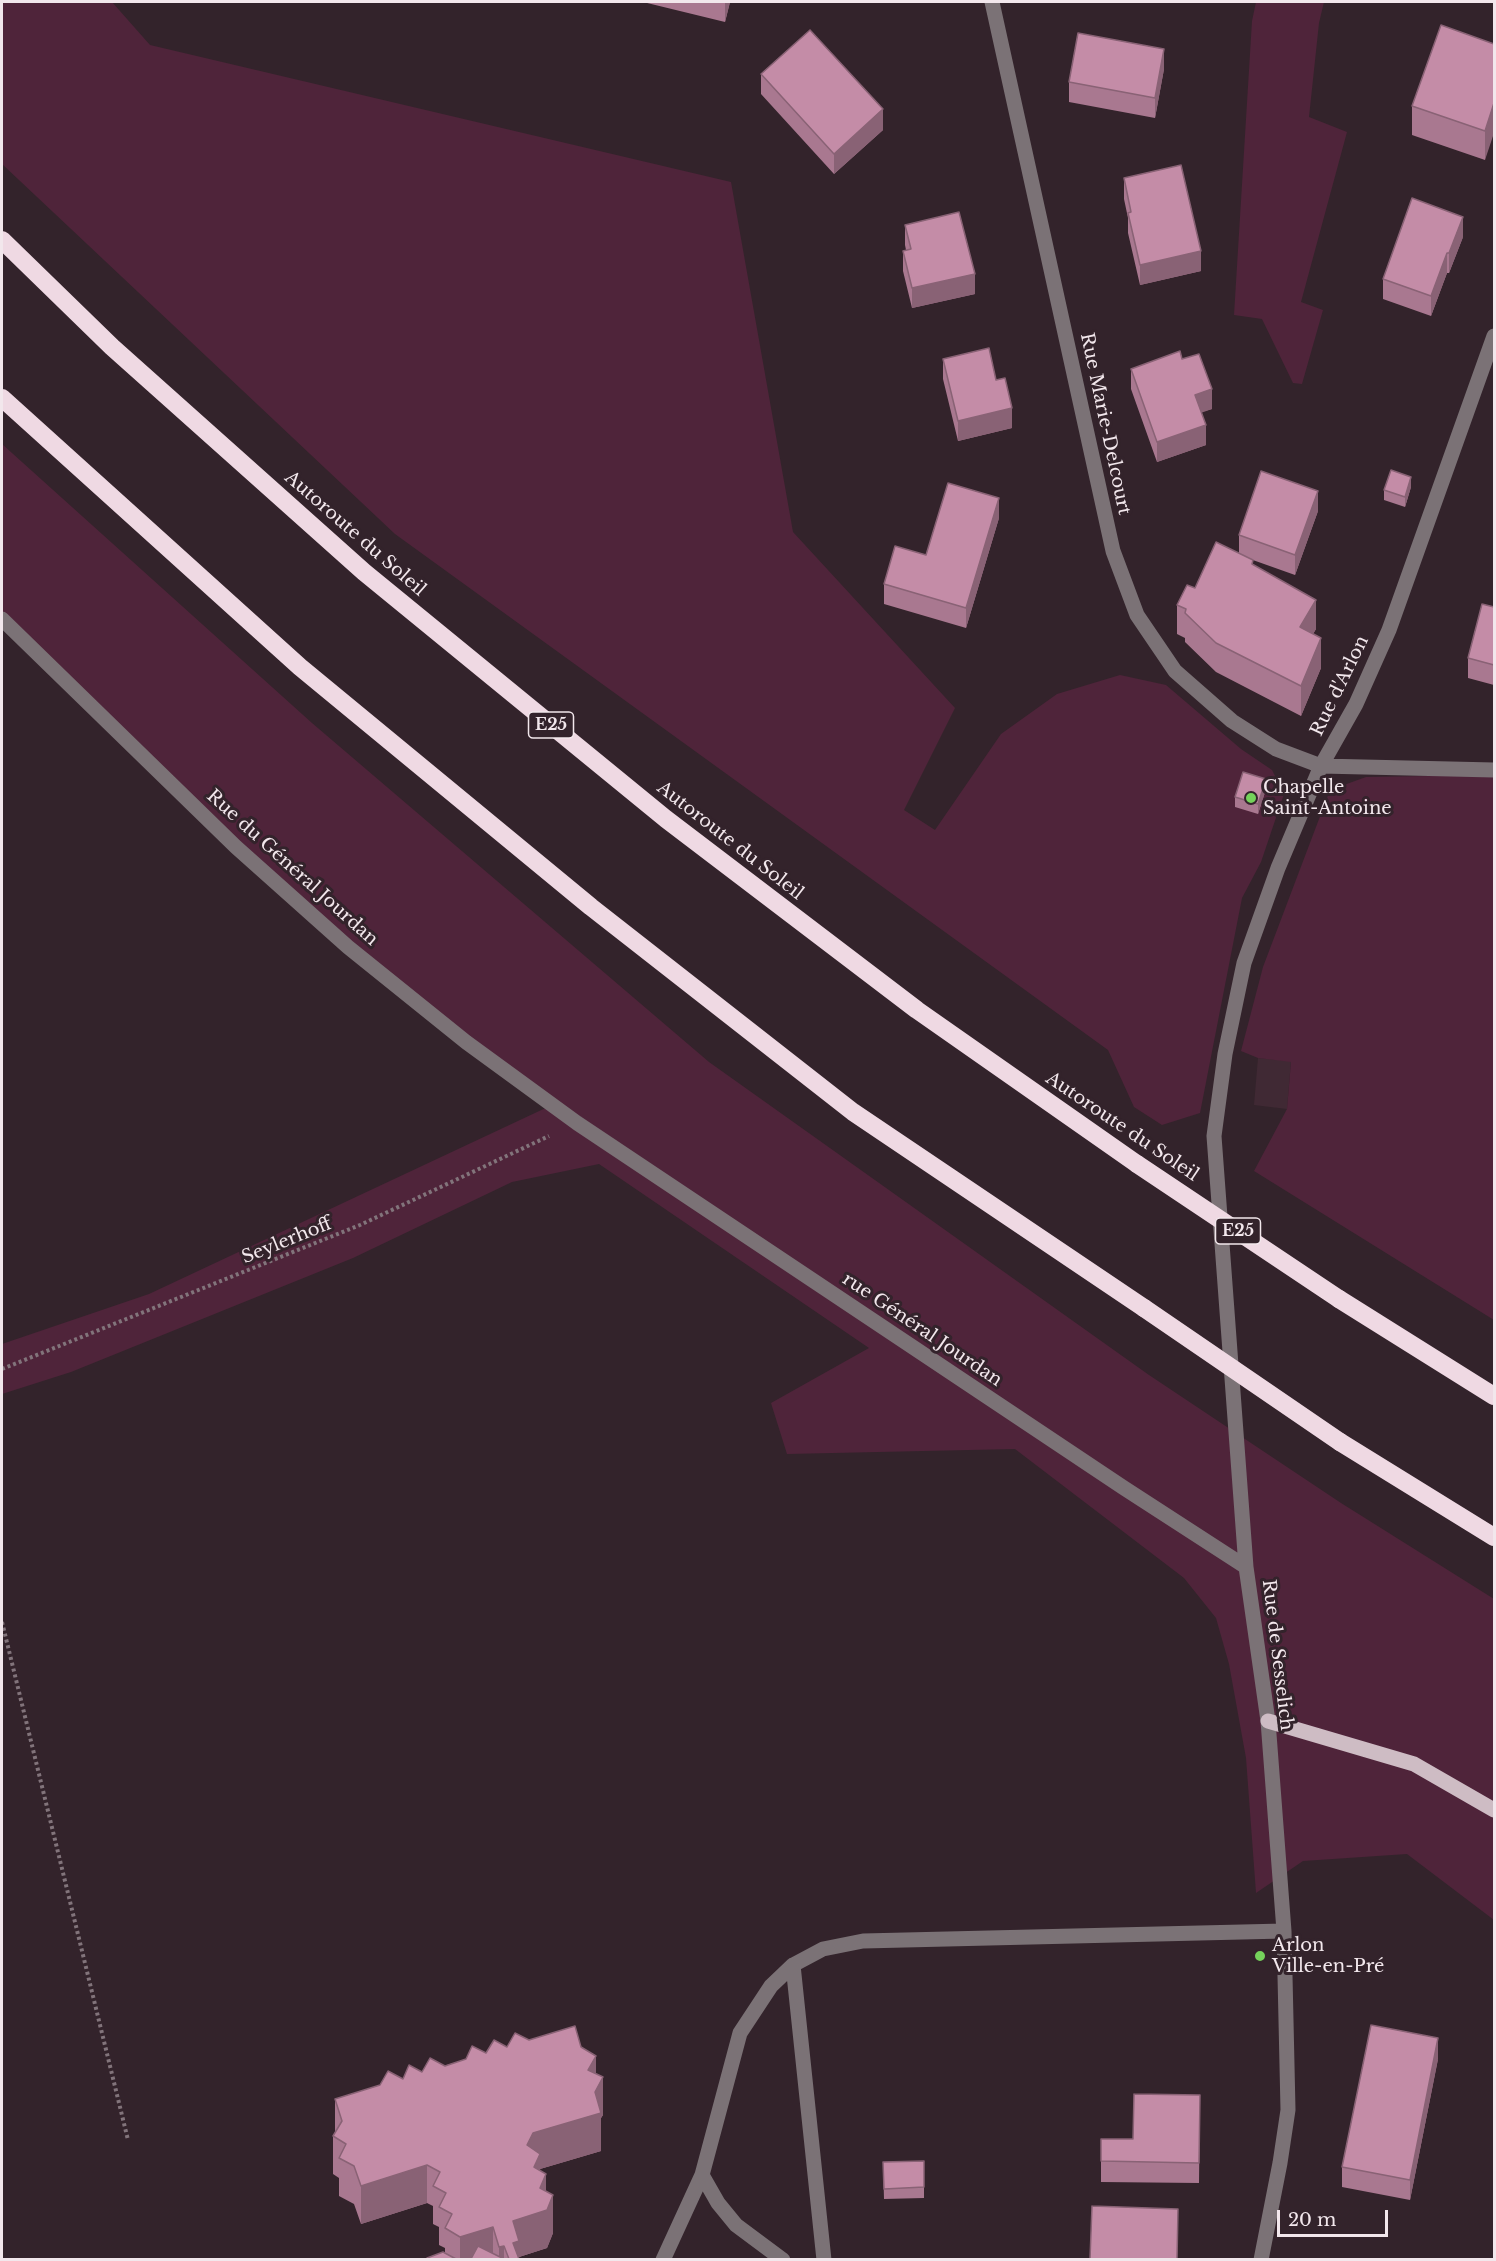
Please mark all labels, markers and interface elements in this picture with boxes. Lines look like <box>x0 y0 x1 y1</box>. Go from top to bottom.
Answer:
street label: Rue Marie-Delcourt <box>1075 331 1135 517</box>
street label: Autoroute du Soleil <box>280 467 430 601</box>
street label: Rue d'Arlon <box>1306 632 1374 740</box>
road number: E25 <box>528 712 574 738</box>
street label: Autoroute du Soleil <box>653 777 807 905</box>
place label: Chapelle Saint-Antoine <box>1263 777 1392 820</box>
street label: Rue du Général Jourdan <box>202 785 382 951</box>
marker: Chapelle Saint-Antoine <box>1244 791 1258 805</box>
street label: Autoroute du Soleil <box>1041 1068 1203 1186</box>
street label: Seylerhoff <box>239 1213 335 1269</box>
road number: E25 <box>1216 1218 1260 1244</box>
street label: rue Général Jourdan <box>838 1269 1006 1391</box>
street label: Rue de Sesselich <box>1257 1578 1297 1732</box>
place label: Arlon Ville-en-Pré <box>1272 1935 1384 1978</box>
marker: Arlon Ville-en-Pré <box>1253 1949 1267 1963</box>
scale bar <box>1280 2198 1391 2236</box>
text: 20 m <box>1288 2209 1336 2231</box>

